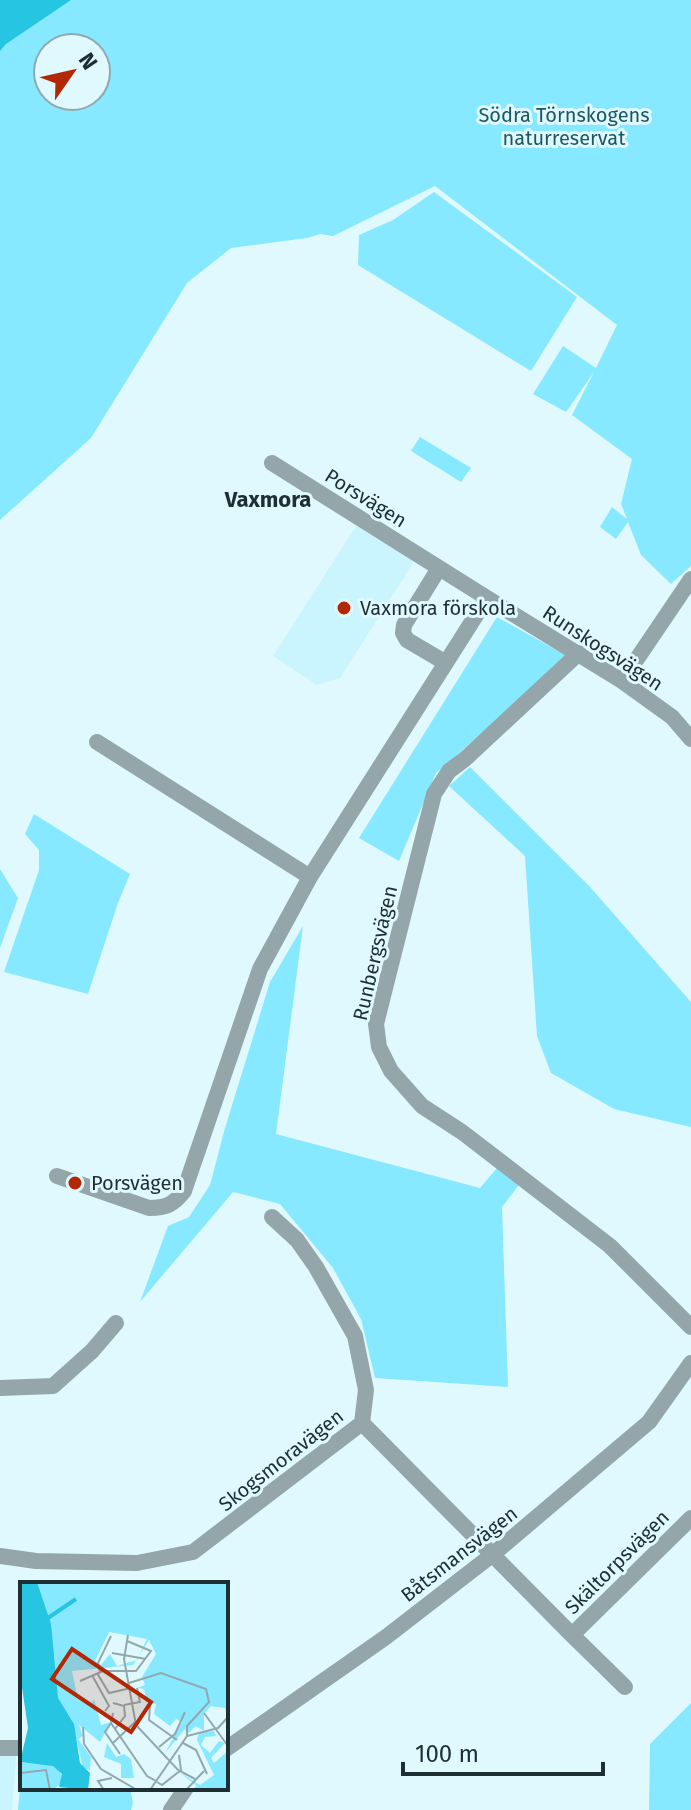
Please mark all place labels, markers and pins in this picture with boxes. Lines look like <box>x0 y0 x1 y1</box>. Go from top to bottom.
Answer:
place label: Vaxmora förskola <box>360 596 516 620</box>
marker: Vaxmora förskola <box>335 599 353 617</box>
place label: Porsvägen <box>91 1171 183 1195</box>
marker: Porsvägen <box>66 1174 84 1192</box>

